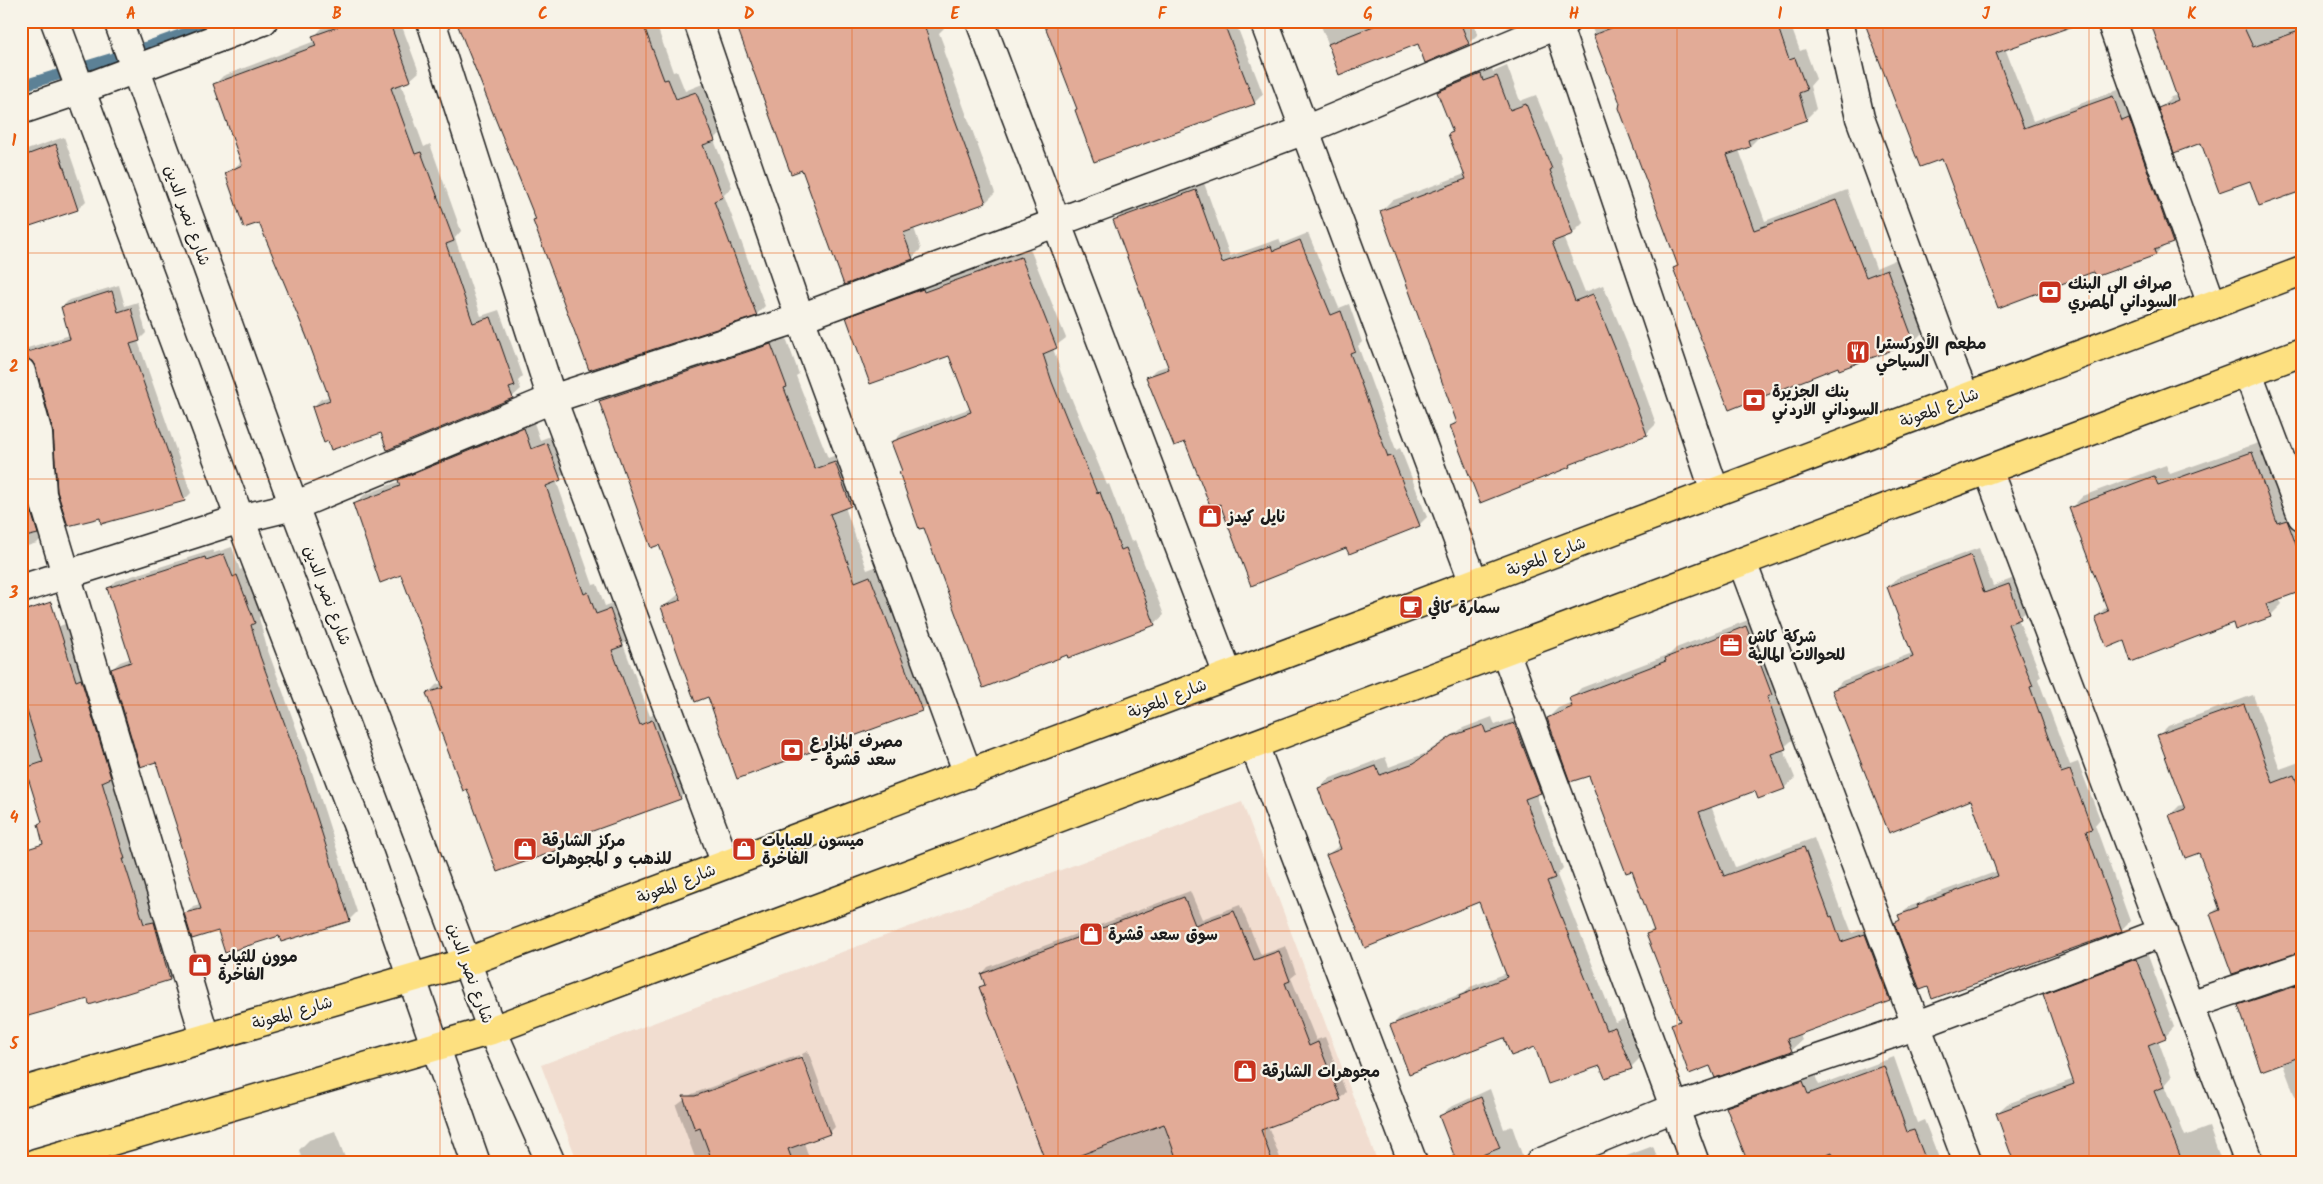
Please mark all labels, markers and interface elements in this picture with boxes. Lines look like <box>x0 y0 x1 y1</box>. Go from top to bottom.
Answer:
text: A <box>126 2 136 27</box>
text: B <box>332 2 342 27</box>
text: C <box>538 2 548 27</box>
text: D <box>744 2 755 27</box>
text: E <box>951 2 961 27</box>
text: F <box>1158 2 1168 27</box>
text: G <box>1363 2 1373 27</box>
text: H <box>1569 2 1579 27</box>
text: I <box>1778 2 1783 27</box>
text: J <box>1982 2 1991 27</box>
text: K <box>2187 2 2197 27</box>
text: 1 <box>12 129 17 154</box>
street label: شارع نصر الدين <box>157 162 216 269</box>
place label: صراف الي البنك السوداني المصري <box>2068 272 2177 316</box>
bank icon: صراف الي البنك السوداني المصري <box>2037 279 2063 305</box>
place label: مطعم الأوركسترا السياحي <box>1876 332 1986 376</box>
restaurant icon: مطعم الأوركسترا السياحي <box>1845 339 1871 365</box>
text: 2 <box>9 355 19 380</box>
place label: بنك الجزيرة السوداني الاردني <box>1772 380 1879 424</box>
street label: شارع المعونة <box>1897 382 1983 435</box>
bank icon: بنك الجزيرة السوداني الاردني <box>1741 387 1767 413</box>
shop icon: نايل كيدز <box>1197 503 1223 529</box>
place label: نايل كيدز <box>1226 505 1285 530</box>
street label: شارع المعونة <box>1504 531 1590 584</box>
street label: شارع نصر الدين <box>296 542 357 649</box>
text: 3 <box>9 581 19 606</box>
cafe icon: سمارة كافي <box>1398 594 1424 620</box>
place label: سمارة كافي <box>1428 596 1500 621</box>
place label: شركة كاش للحوالات المالية <box>1748 625 1845 668</box>
office icon: شركة كاش للحوالات المالية <box>1718 632 1744 658</box>
street label: شارع المعونة <box>1125 673 1211 726</box>
place label: مصرف المزارع - سعد قشرة <box>810 730 903 773</box>
bank icon: مصرف المزارع - سعد قشرة <box>779 737 805 763</box>
text: 4 <box>10 806 19 831</box>
place label: مركز الشارقة للذهب و المجوهرات <box>542 829 672 872</box>
place label: ميسون للعبايات الفاخرة <box>762 829 864 872</box>
shop icon: مركز الشارقة للذهب و المجوهرات <box>512 836 538 862</box>
shop icon: ميسون للعبايات الفاخرة <box>731 836 757 862</box>
street label: شارع المعونة <box>634 858 720 911</box>
street label: شارع نصر الدين <box>440 920 499 1027</box>
shop icon: سوق سعد قشرة <box>1078 921 1104 947</box>
place label: سوق سعد قشرة <box>1108 923 1218 948</box>
place label: موون للثياب الفاخرة <box>218 945 298 988</box>
shop icon: موون للثياب الفاخرة <box>187 952 213 978</box>
street label: شارع المعونة <box>249 990 336 1037</box>
text: 5 <box>9 1032 20 1057</box>
shop icon: مجوهرات الشارقة <box>1232 1058 1258 1084</box>
place label: مجوهرات الشارقة <box>1262 1060 1380 1085</box>

